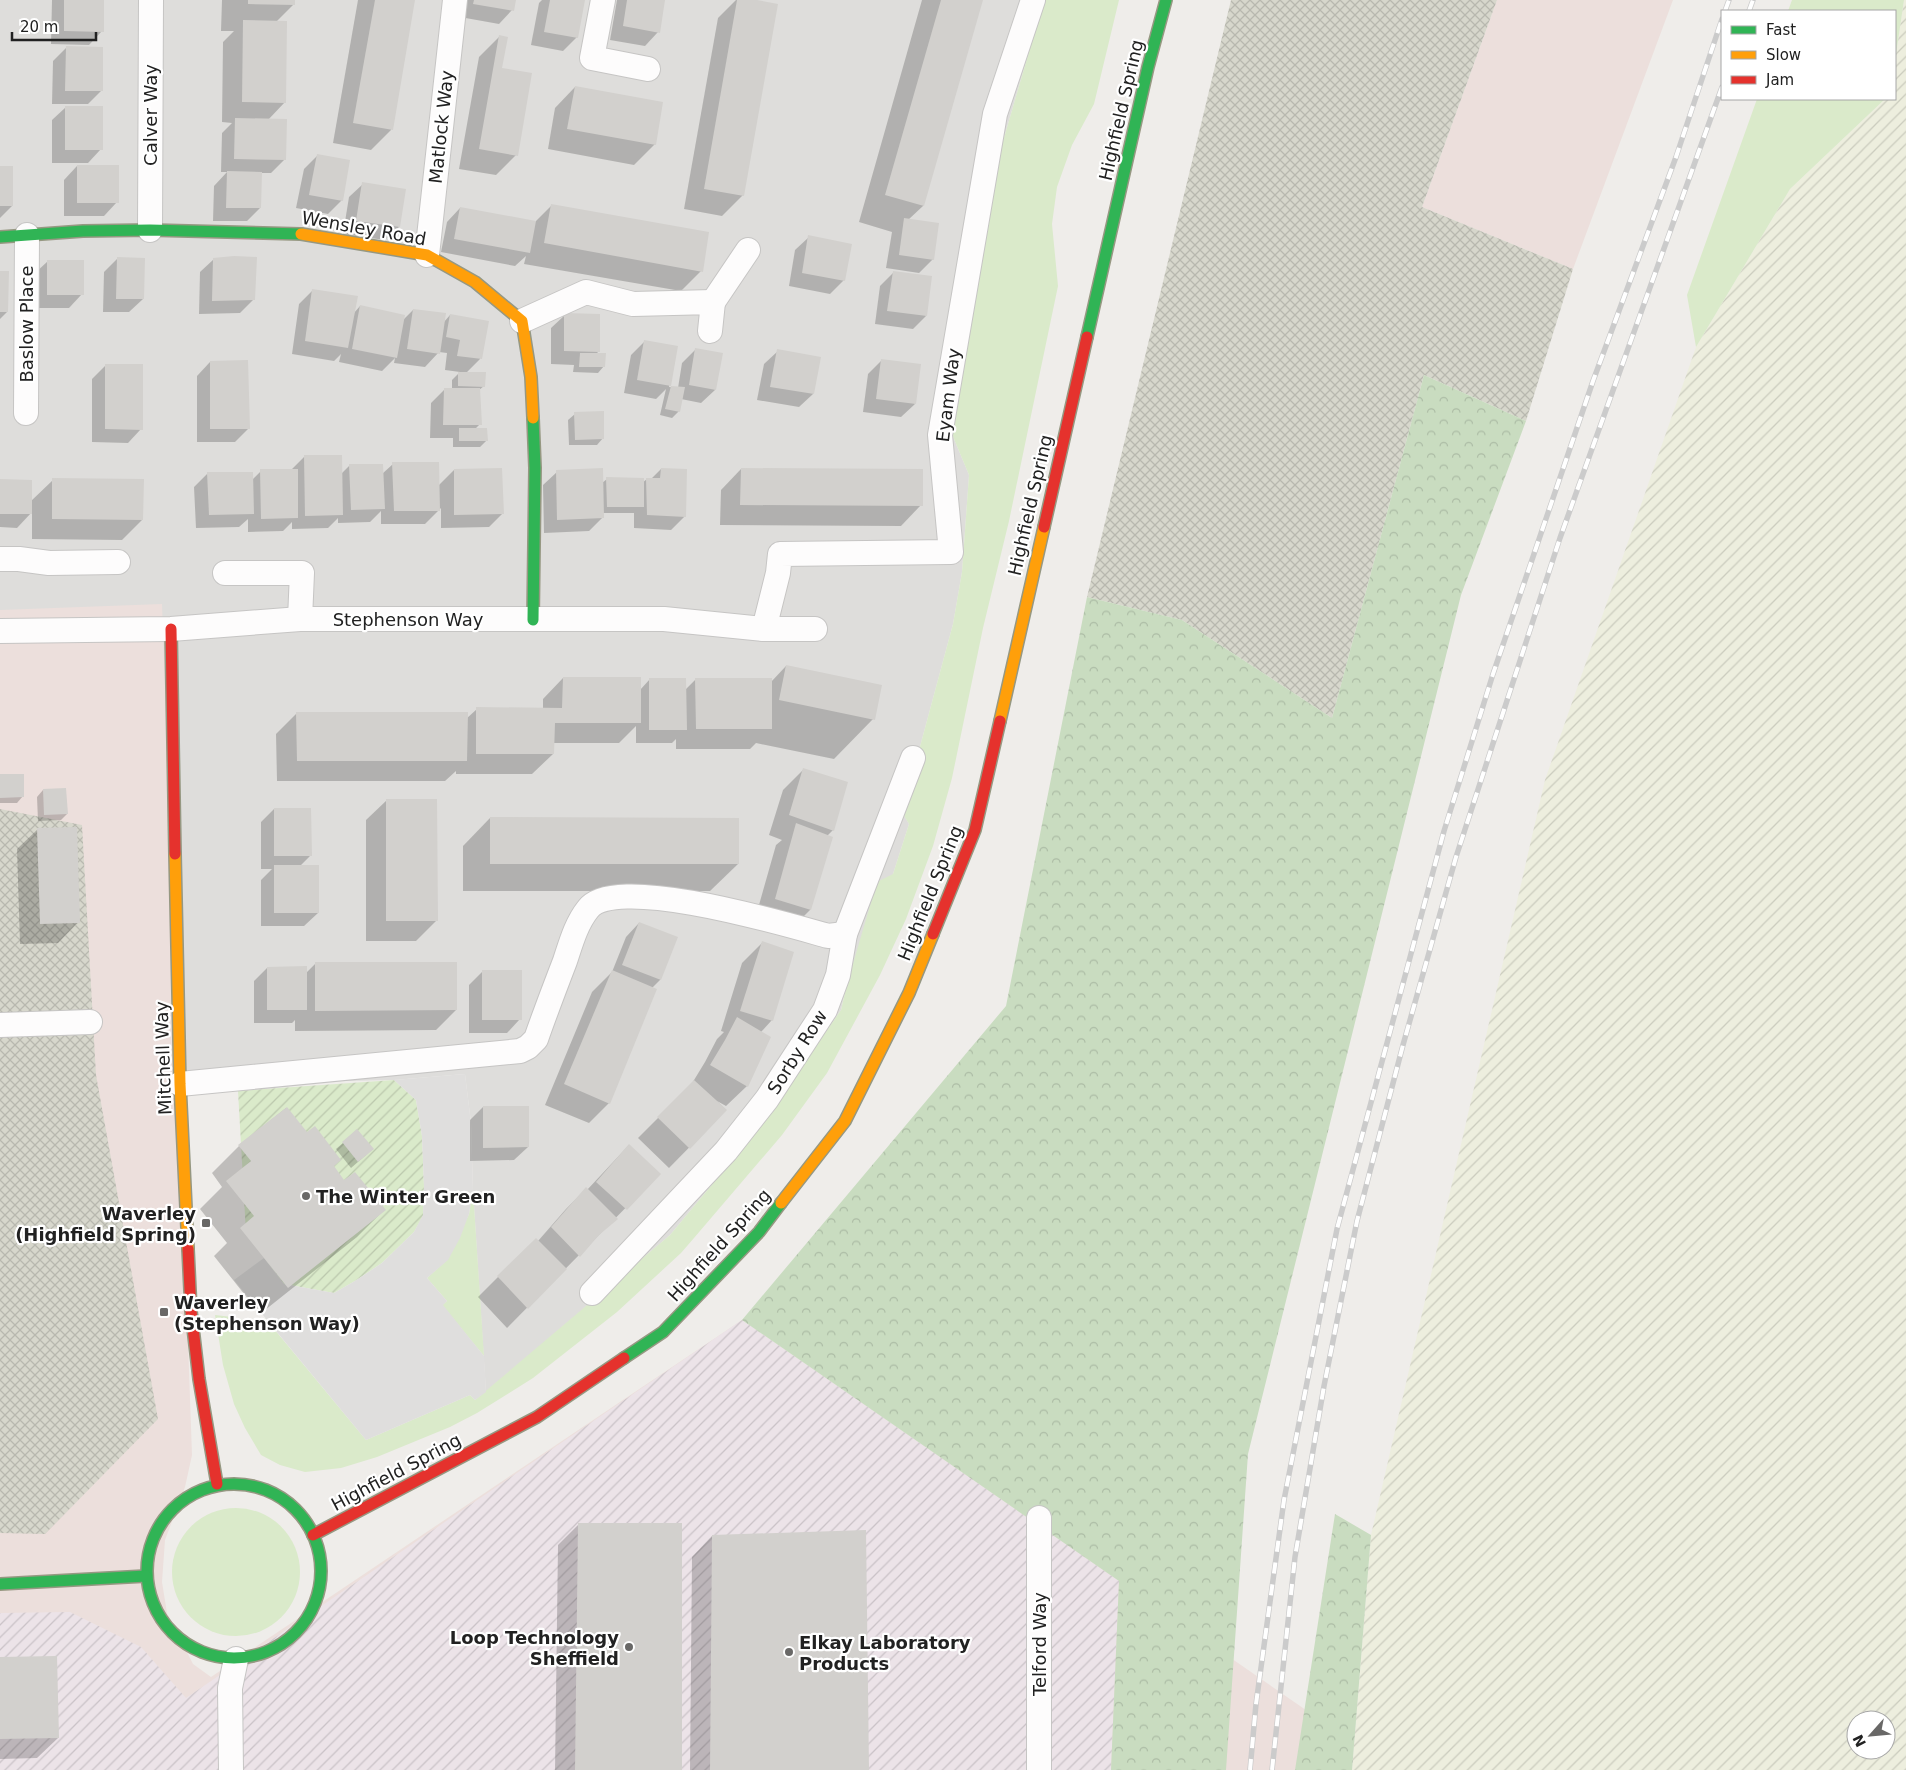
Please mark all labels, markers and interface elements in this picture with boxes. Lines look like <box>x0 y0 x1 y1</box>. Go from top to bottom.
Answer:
scale bar <box>12 10 96 42</box>
legend <box>1721 10 1896 100</box>
text: 20 m <box>20 18 58 36</box>
text: Fast <box>1766 21 1796 39</box>
street label: Highfield Spring <box>1095 37 1147 183</box>
text: Slow <box>1766 46 1801 64</box>
street label: Calver Way <box>140 64 161 166</box>
street label: Matlock Way <box>425 69 457 185</box>
text: Jam <box>1765 71 1794 89</box>
street label: Wensley Road <box>300 207 428 249</box>
street label: Baslow Place <box>16 265 37 383</box>
street label: Eyam Way <box>932 346 964 443</box>
street label: Highfield Spring <box>1004 432 1056 578</box>
street label: Stephenson Way <box>333 609 484 630</box>
street label: Highfield Spring <box>893 822 967 964</box>
street label: Mitchell Way <box>151 1000 175 1115</box>
street label: Sorby Row <box>763 1006 831 1098</box>
street label: Highfield Spring <box>663 1184 775 1306</box>
place label: The Winter Green <box>316 1186 495 1207</box>
marker: The Winter Green <box>300 1190 312 1202</box>
place label: Waverley (Highfield Spring) <box>15 1203 196 1245</box>
marker: Waverley (Highfield Spring) <box>200 1217 212 1229</box>
place label: Waverley (Stephenson Way) <box>174 1292 360 1334</box>
marker: Waverley (Stephenson Way) <box>158 1306 170 1318</box>
street label: Highfield Spring <box>327 1429 465 1515</box>
street label: Telford Way <box>1029 1592 1050 1697</box>
place label: Loop Technology Sheffield <box>450 1627 619 1669</box>
place label: Elkay Laboratory Products <box>799 1632 971 1674</box>
marker: Loop Technology Sheffield <box>623 1641 635 1653</box>
marker: Elkay Laboratory Products <box>783 1646 795 1658</box>
north arrow <box>1846 1710 1896 1760</box>
text: N <box>1850 1732 1869 1750</box>

